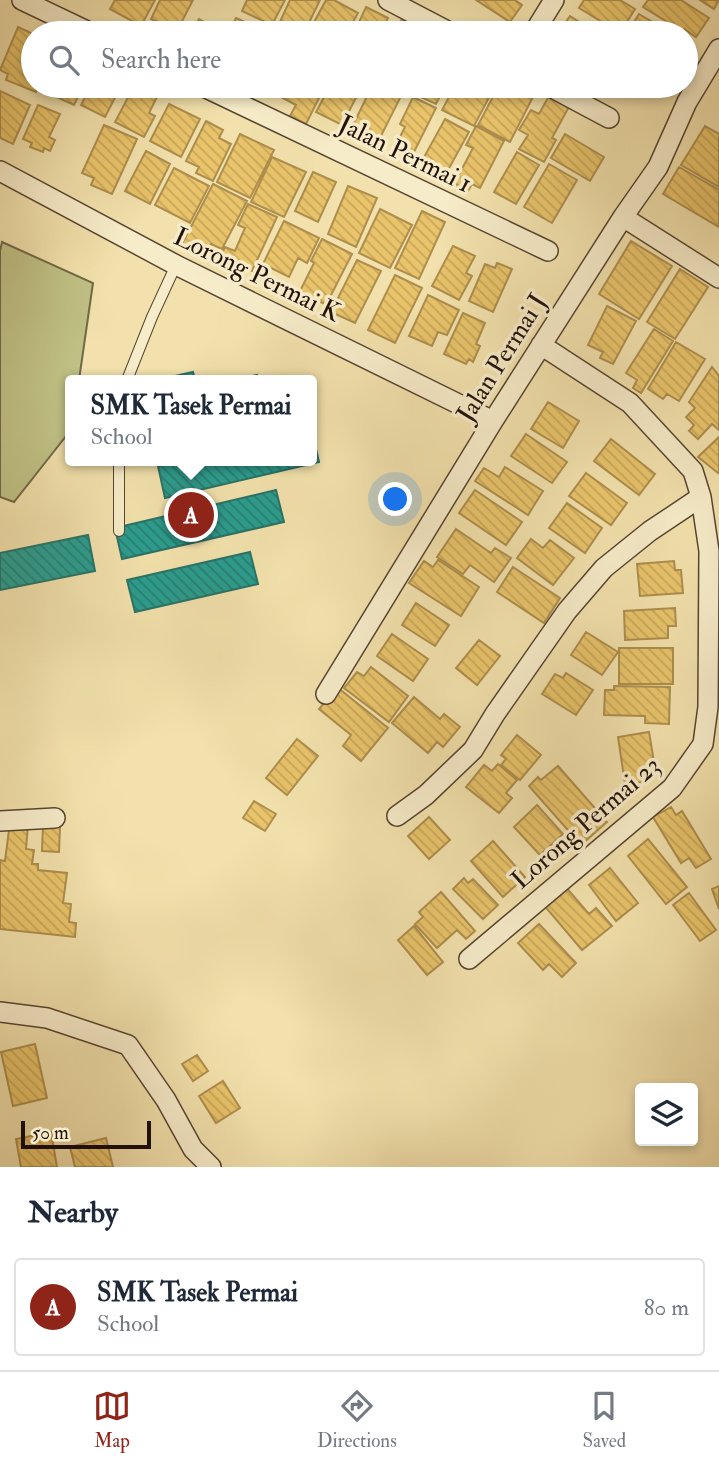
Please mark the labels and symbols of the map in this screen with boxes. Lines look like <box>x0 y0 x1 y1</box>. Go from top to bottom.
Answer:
street label: Jalan Permai 1 <box>332 108 477 200</box>
street label: Lorong Permai K <box>168 221 346 330</box>
street label: Jalan Permai J <box>449 288 554 429</box>
your location <box>378 482 412 516</box>
pin: A <box>168 489 214 541</box>
street label: Lorong Permai 23 <box>505 750 667 896</box>
scale bar <box>21 1118 150 1150</box>

